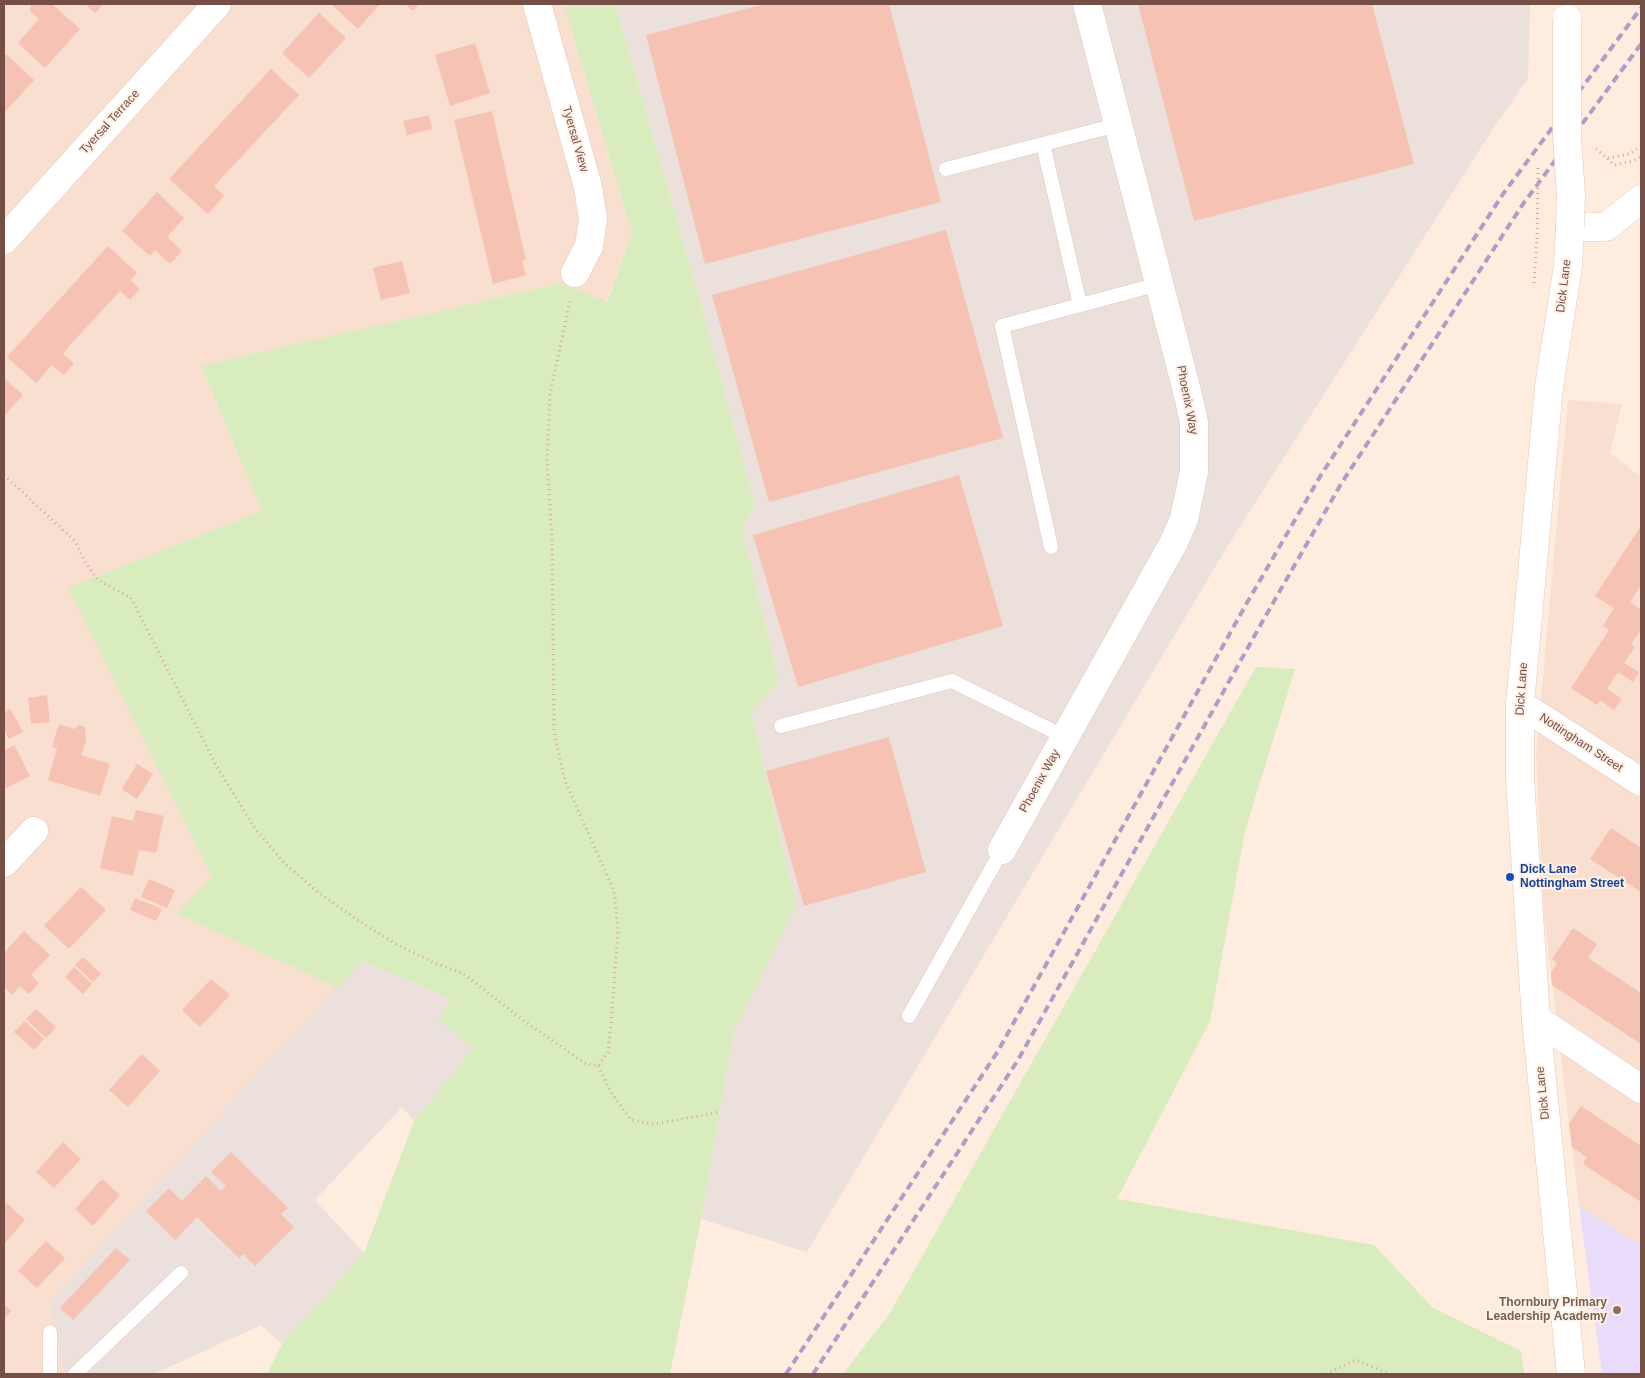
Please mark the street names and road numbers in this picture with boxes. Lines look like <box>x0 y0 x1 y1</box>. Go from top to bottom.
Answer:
street label: Tyersal Terrace <box>77 87 143 157</box>
street label: Tyersal View <box>559 104 591 174</box>
street label: Dick Lane <box>1554 259 1574 313</box>
street label: Phoenix Way <box>1173 364 1201 436</box>
street label: Dick Lane <box>1513 662 1531 716</box>
street label: Nottingham Street <box>1537 711 1625 775</box>
street label: Phoenix Way <box>1017 747 1063 815</box>
street label: Dick Lane <box>1533 1066 1553 1120</box>

